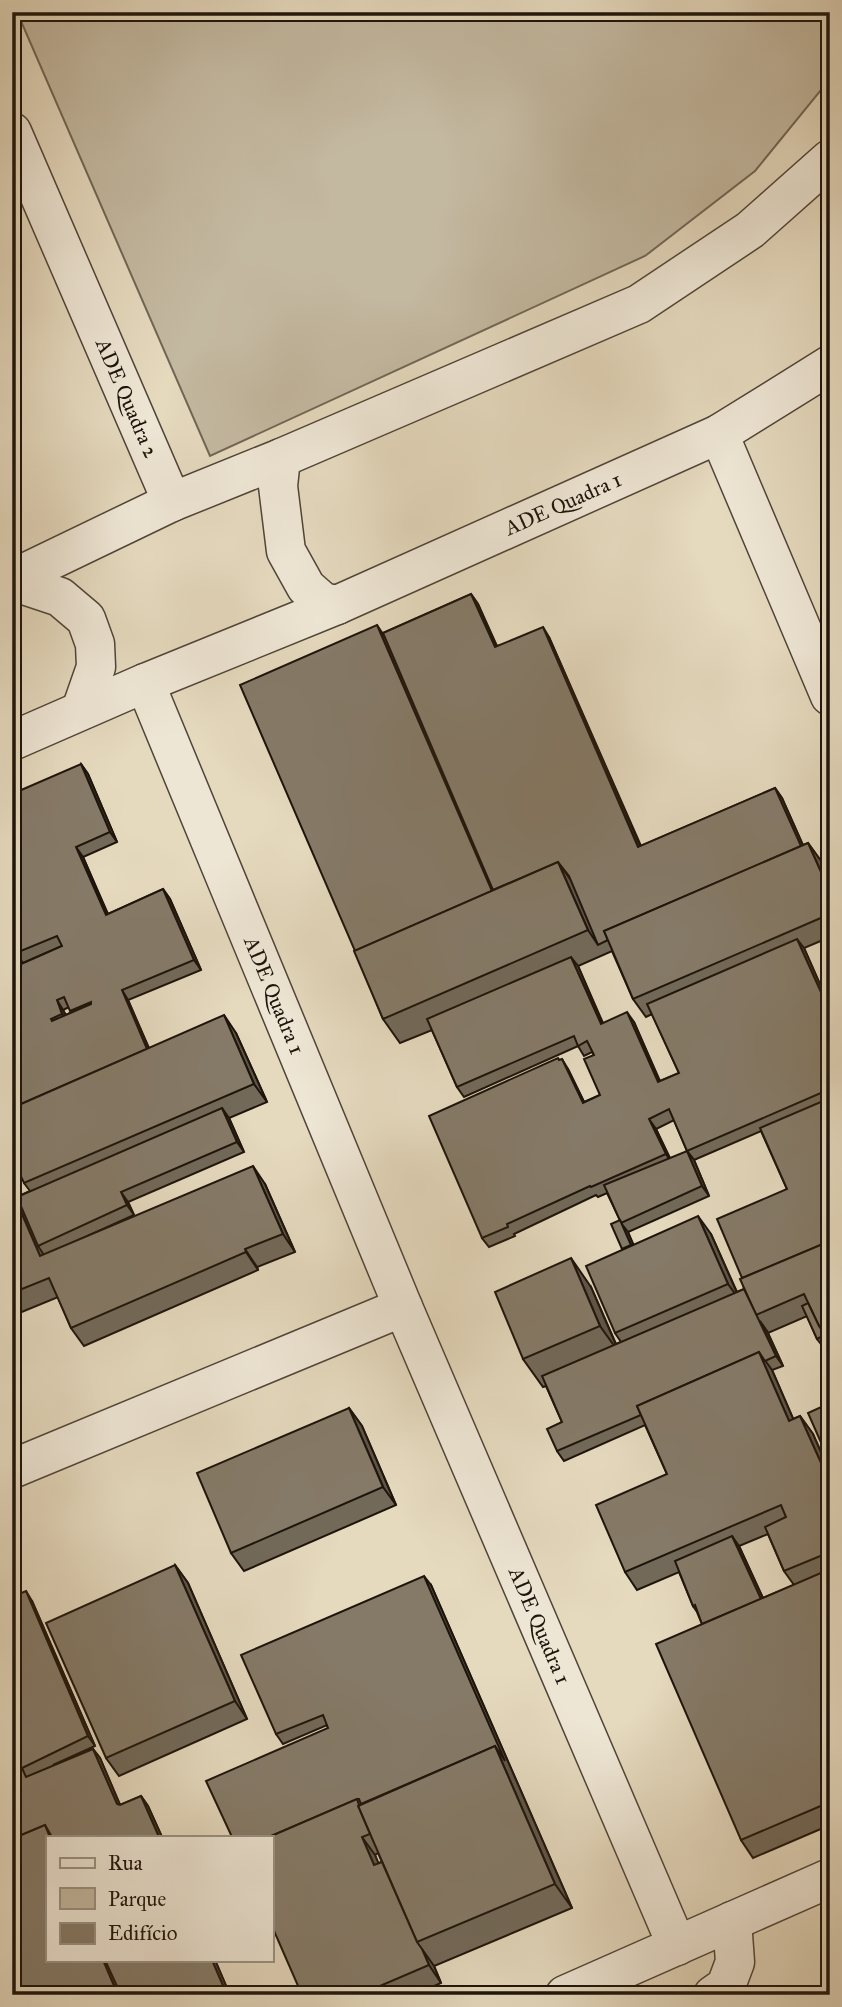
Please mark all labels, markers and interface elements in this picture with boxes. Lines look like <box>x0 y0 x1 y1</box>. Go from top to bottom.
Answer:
street label: ADE Quadra 2 <box>90 334 165 462</box>
street label: ADE Quadra 1 <box>500 466 625 542</box>
street label: ADE Quadra 1 <box>238 932 310 1058</box>
street label: ADE Quadra 1 <box>503 1562 576 1688</box>
legend <box>46 1836 273 1962</box>
text: Rua <box>108 1850 143 1876</box>
text: Parque <box>108 1886 167 1912</box>
text: Edifício <box>108 1920 178 1946</box>

